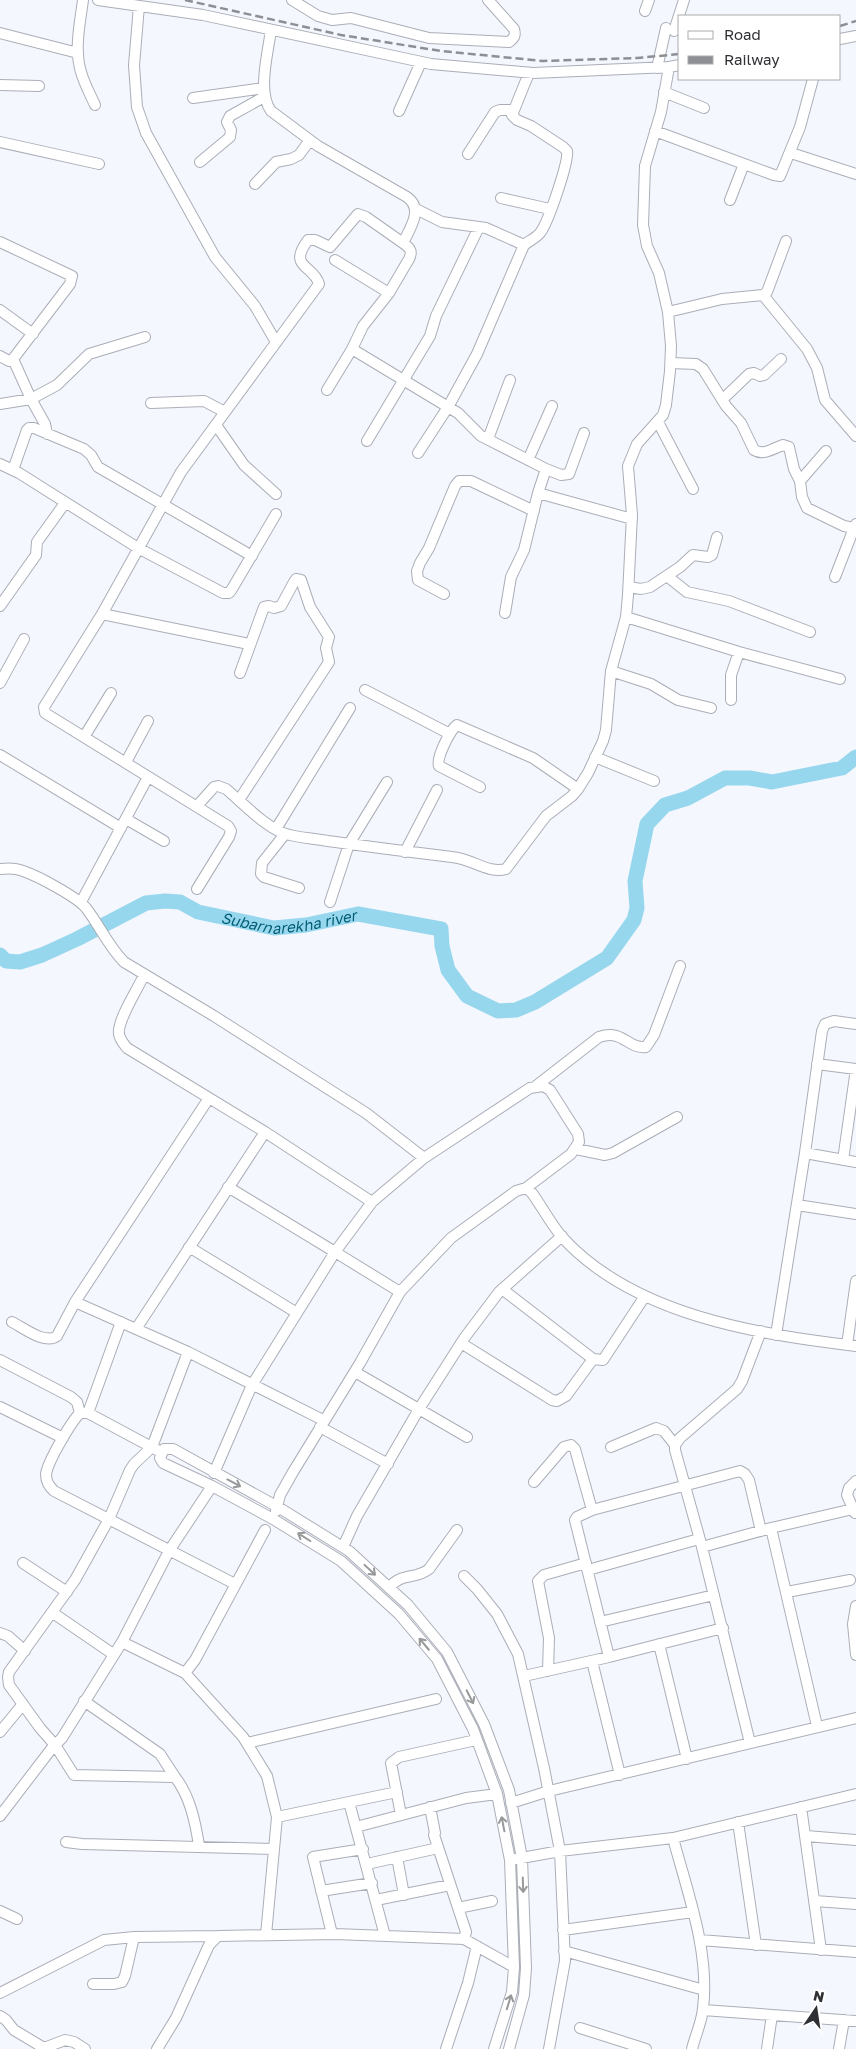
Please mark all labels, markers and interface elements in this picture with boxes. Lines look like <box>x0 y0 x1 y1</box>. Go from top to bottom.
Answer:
legend <box>678 15 841 80</box>
text: Road <box>724 25 761 43</box>
text: Railway <box>724 50 780 68</box>
water label: Subarnarekha river <box>220 905 360 937</box>
one-way arrow <box>226 1478 241 1488</box>
one-way arrow <box>297 1532 311 1542</box>
one-way arrow <box>363 1565 376 1576</box>
one-way arrow <box>419 1638 430 1651</box>
one-way arrow <box>465 1689 475 1704</box>
one-way arrow <box>498 1816 507 1832</box>
one-way arrow <box>519 1877 528 1893</box>
north arrow <box>791 1984 841 2034</box>
text: N <box>812 1986 826 2005</box>
one-way arrow <box>504 1995 514 2011</box>

